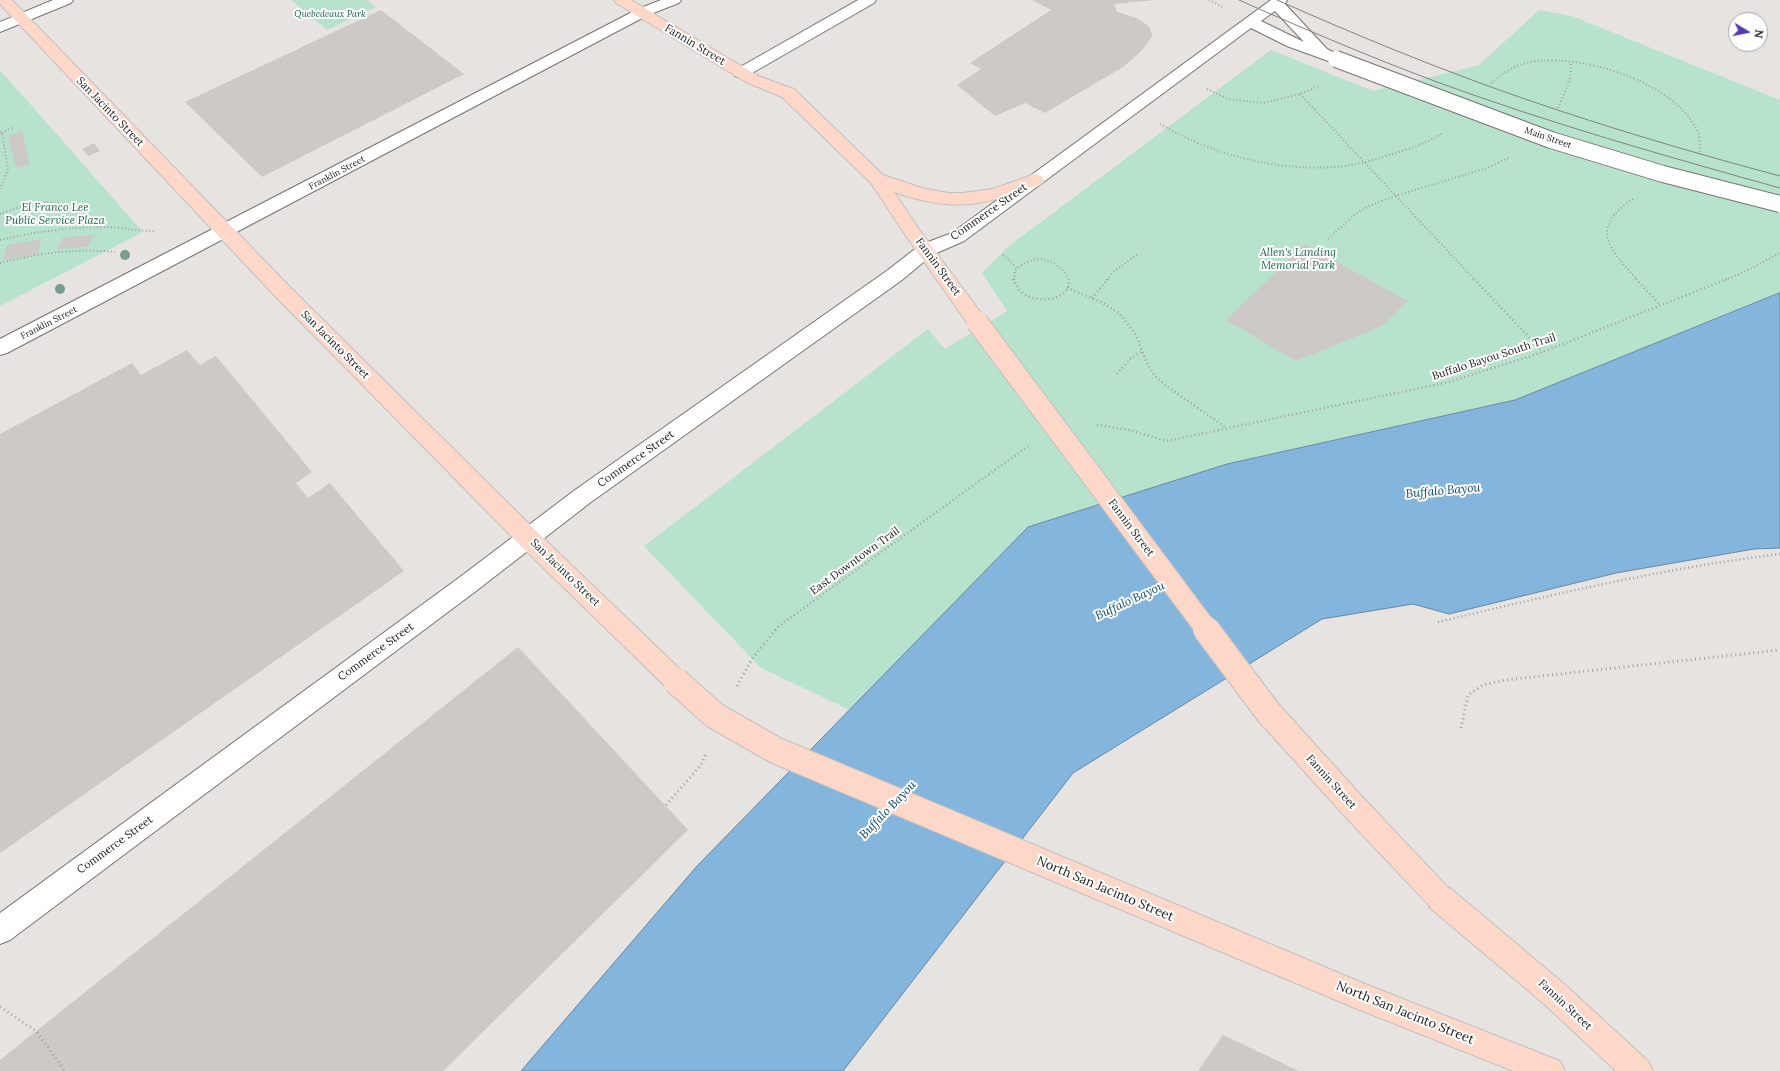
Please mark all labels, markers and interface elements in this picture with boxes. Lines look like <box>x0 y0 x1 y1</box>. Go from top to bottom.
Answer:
park label: Quebedeaux Park <box>294 9 366 19</box>
north arrow <box>1728 12 1768 52</box>
street label: Fannin Street <box>662 22 728 68</box>
text: N <box>1751 28 1766 39</box>
street label: San Jacinto Street <box>74 75 146 149</box>
street label: Main Street <box>1523 125 1573 151</box>
street label: Franklin Street <box>307 154 367 192</box>
street label: Commerce Street <box>948 181 1030 243</box>
park label: El Franco Lee Public Service Plaza <box>5 201 105 227</box>
street label: Fannin Street <box>913 235 963 299</box>
park label: Allen's Landing Memorial Park <box>1260 246 1336 272</box>
street label: Franklin Street <box>19 304 79 342</box>
street label: San Jacinto Street <box>298 308 372 382</box>
street label: Buffalo Bayou South Trail <box>1431 331 1557 383</box>
street label: Commerce Street <box>595 428 677 490</box>
water label: Buffalo Bayou <box>1405 481 1481 501</box>
street label: Fannin Street <box>1105 497 1157 559</box>
street label: East Downtown Trail <box>808 524 902 598</box>
street label: San Jacinto Street <box>528 537 602 609</box>
water label: Buffalo Bayou <box>1093 579 1167 623</box>
street label: Commerce Street <box>336 620 416 684</box>
street label: Fannin Street <box>1303 752 1359 812</box>
water label: Buffalo Bayou <box>857 778 919 842</box>
street label: Commerce Street <box>75 813 155 877</box>
street label: North San Jacinto Street <box>1034 853 1176 925</box>
street label: Fannin Street <box>1535 977 1595 1033</box>
street label: North San Jacinto Street <box>1334 978 1476 1048</box>

